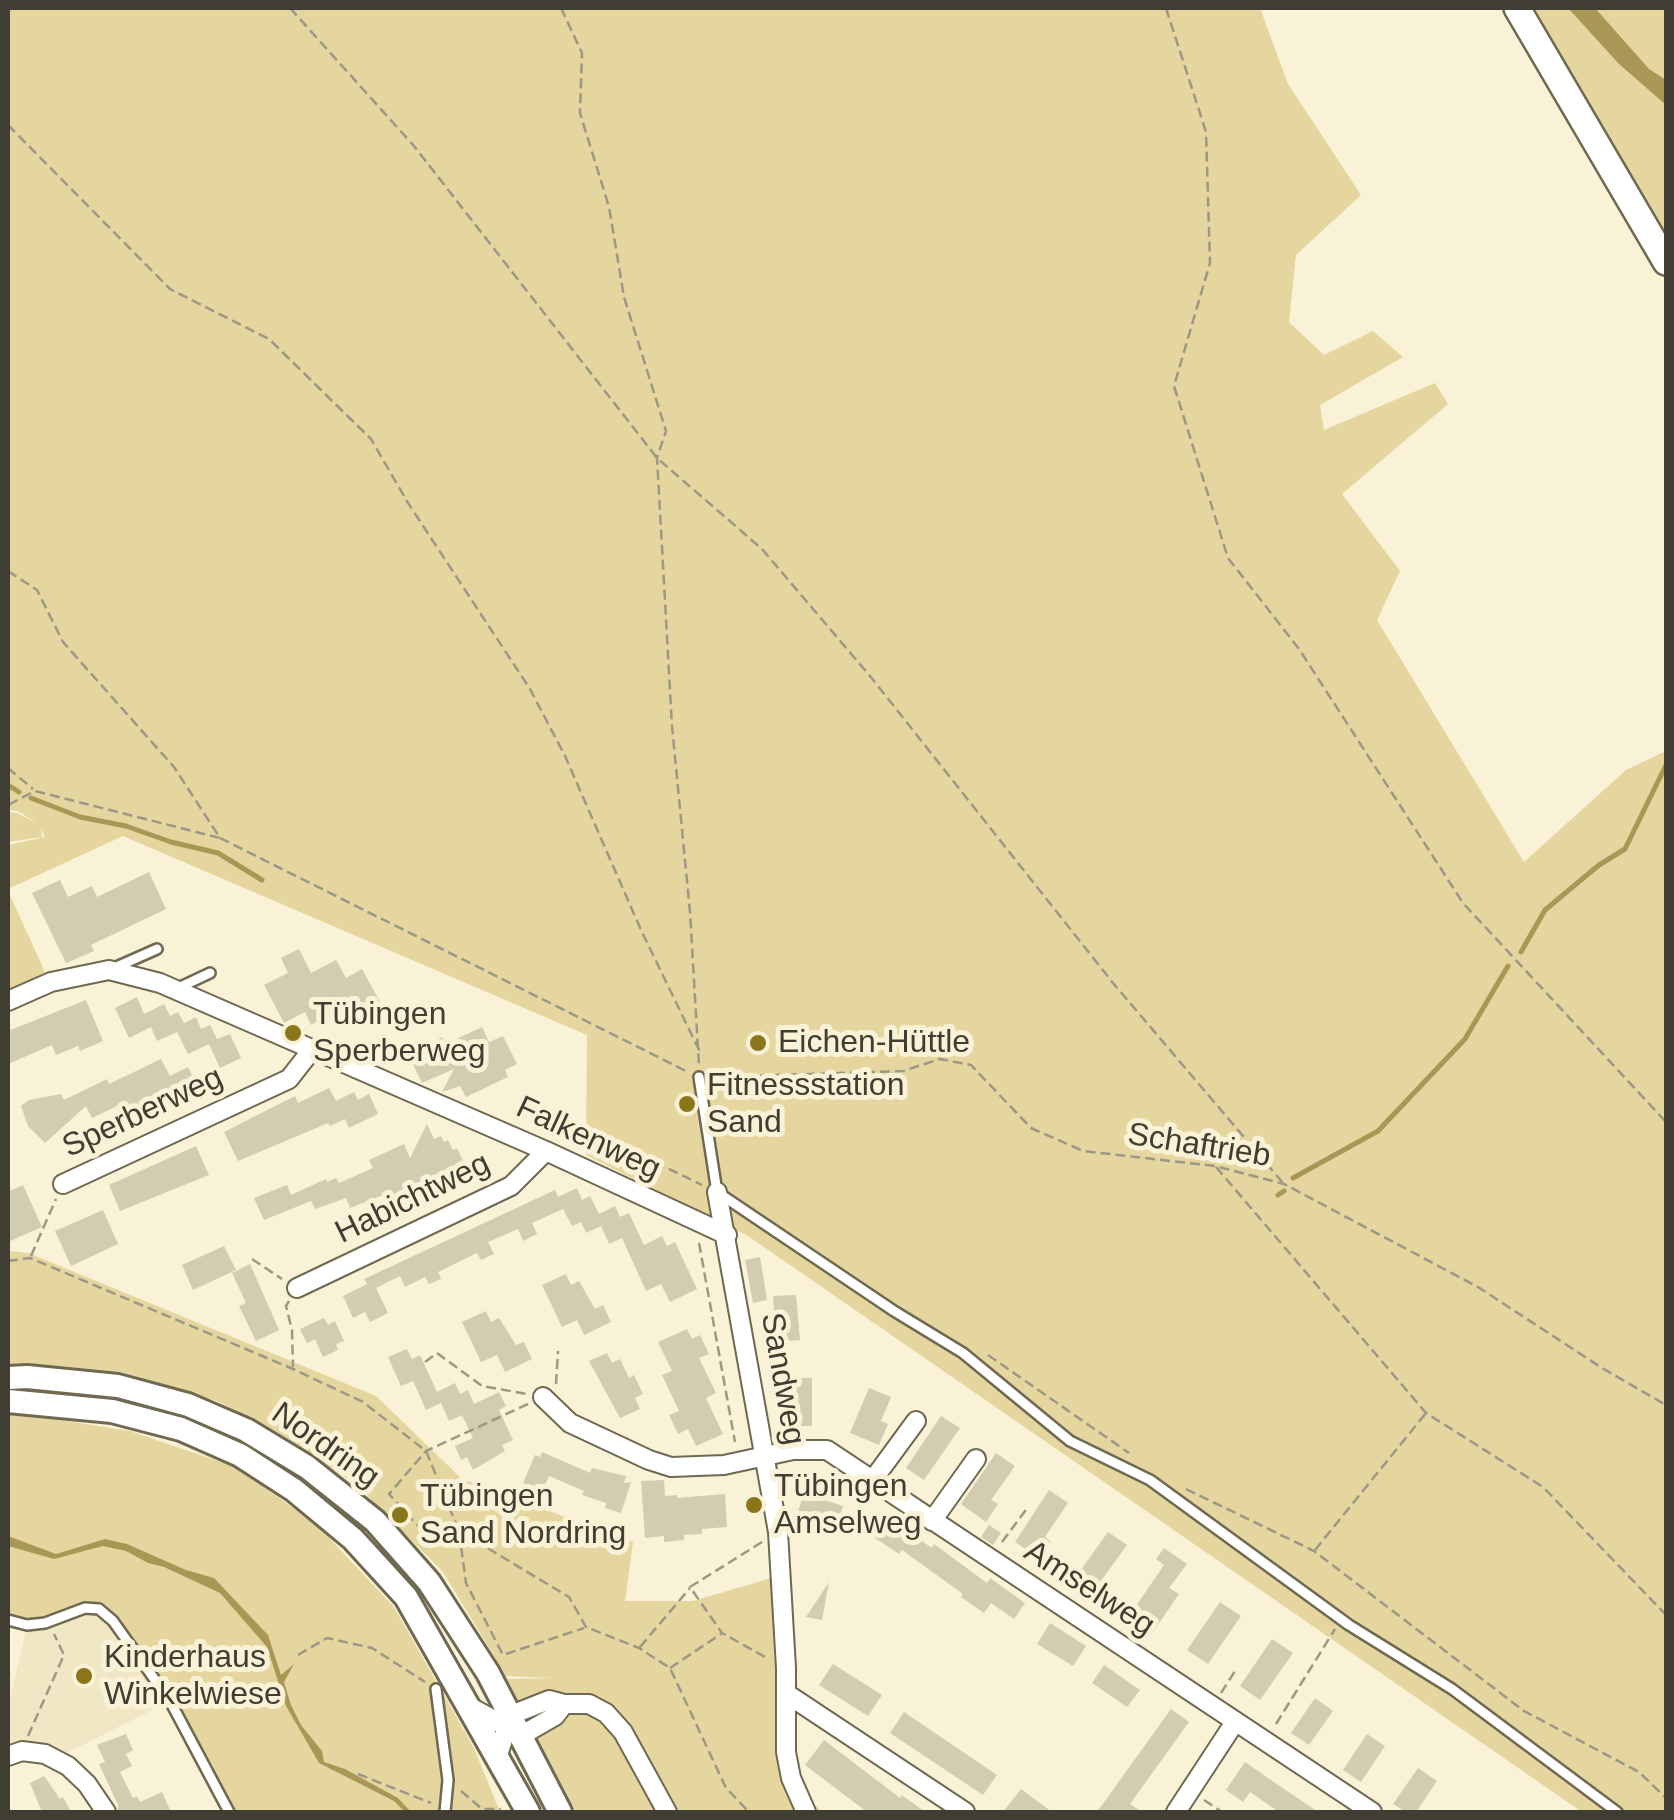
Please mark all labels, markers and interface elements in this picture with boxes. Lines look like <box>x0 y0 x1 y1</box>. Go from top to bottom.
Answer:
place label: Tübingen Sperberweg <box>313 996 486 1071</box>
marker: Tübingen Sperberweg <box>282 1022 304 1044</box>
place label: Eichen-Hüttle <box>778 1024 970 1062</box>
marker: Eichen-Hüttle <box>747 1032 769 1054</box>
street label: Sperberweg <box>57 1059 229 1167</box>
place label: Fitnessstation Sand <box>707 1067 904 1142</box>
street label: Falkenweg <box>510 1089 666 1189</box>
marker: Fitnessstation Sand <box>676 1093 698 1115</box>
street label: Schaftrieb <box>1125 1116 1273 1176</box>
street label: Habichtweg <box>329 1145 497 1253</box>
street label: Sandweg <box>752 1310 812 1448</box>
street label: Nordring <box>264 1395 386 1497</box>
place label: Tübingen Amselweg <box>774 1468 922 1543</box>
place label: Tübingen Sand Nordring <box>420 1478 626 1553</box>
marker: Tübingen Amselweg <box>743 1494 765 1516</box>
marker: Tübingen Sand Nordring <box>389 1504 411 1526</box>
street label: Amselweg <box>1017 1533 1161 1645</box>
place label: Kinderhaus Winkelwiese <box>104 1639 282 1714</box>
marker: Kinderhaus Winkelwiese <box>73 1665 95 1687</box>

